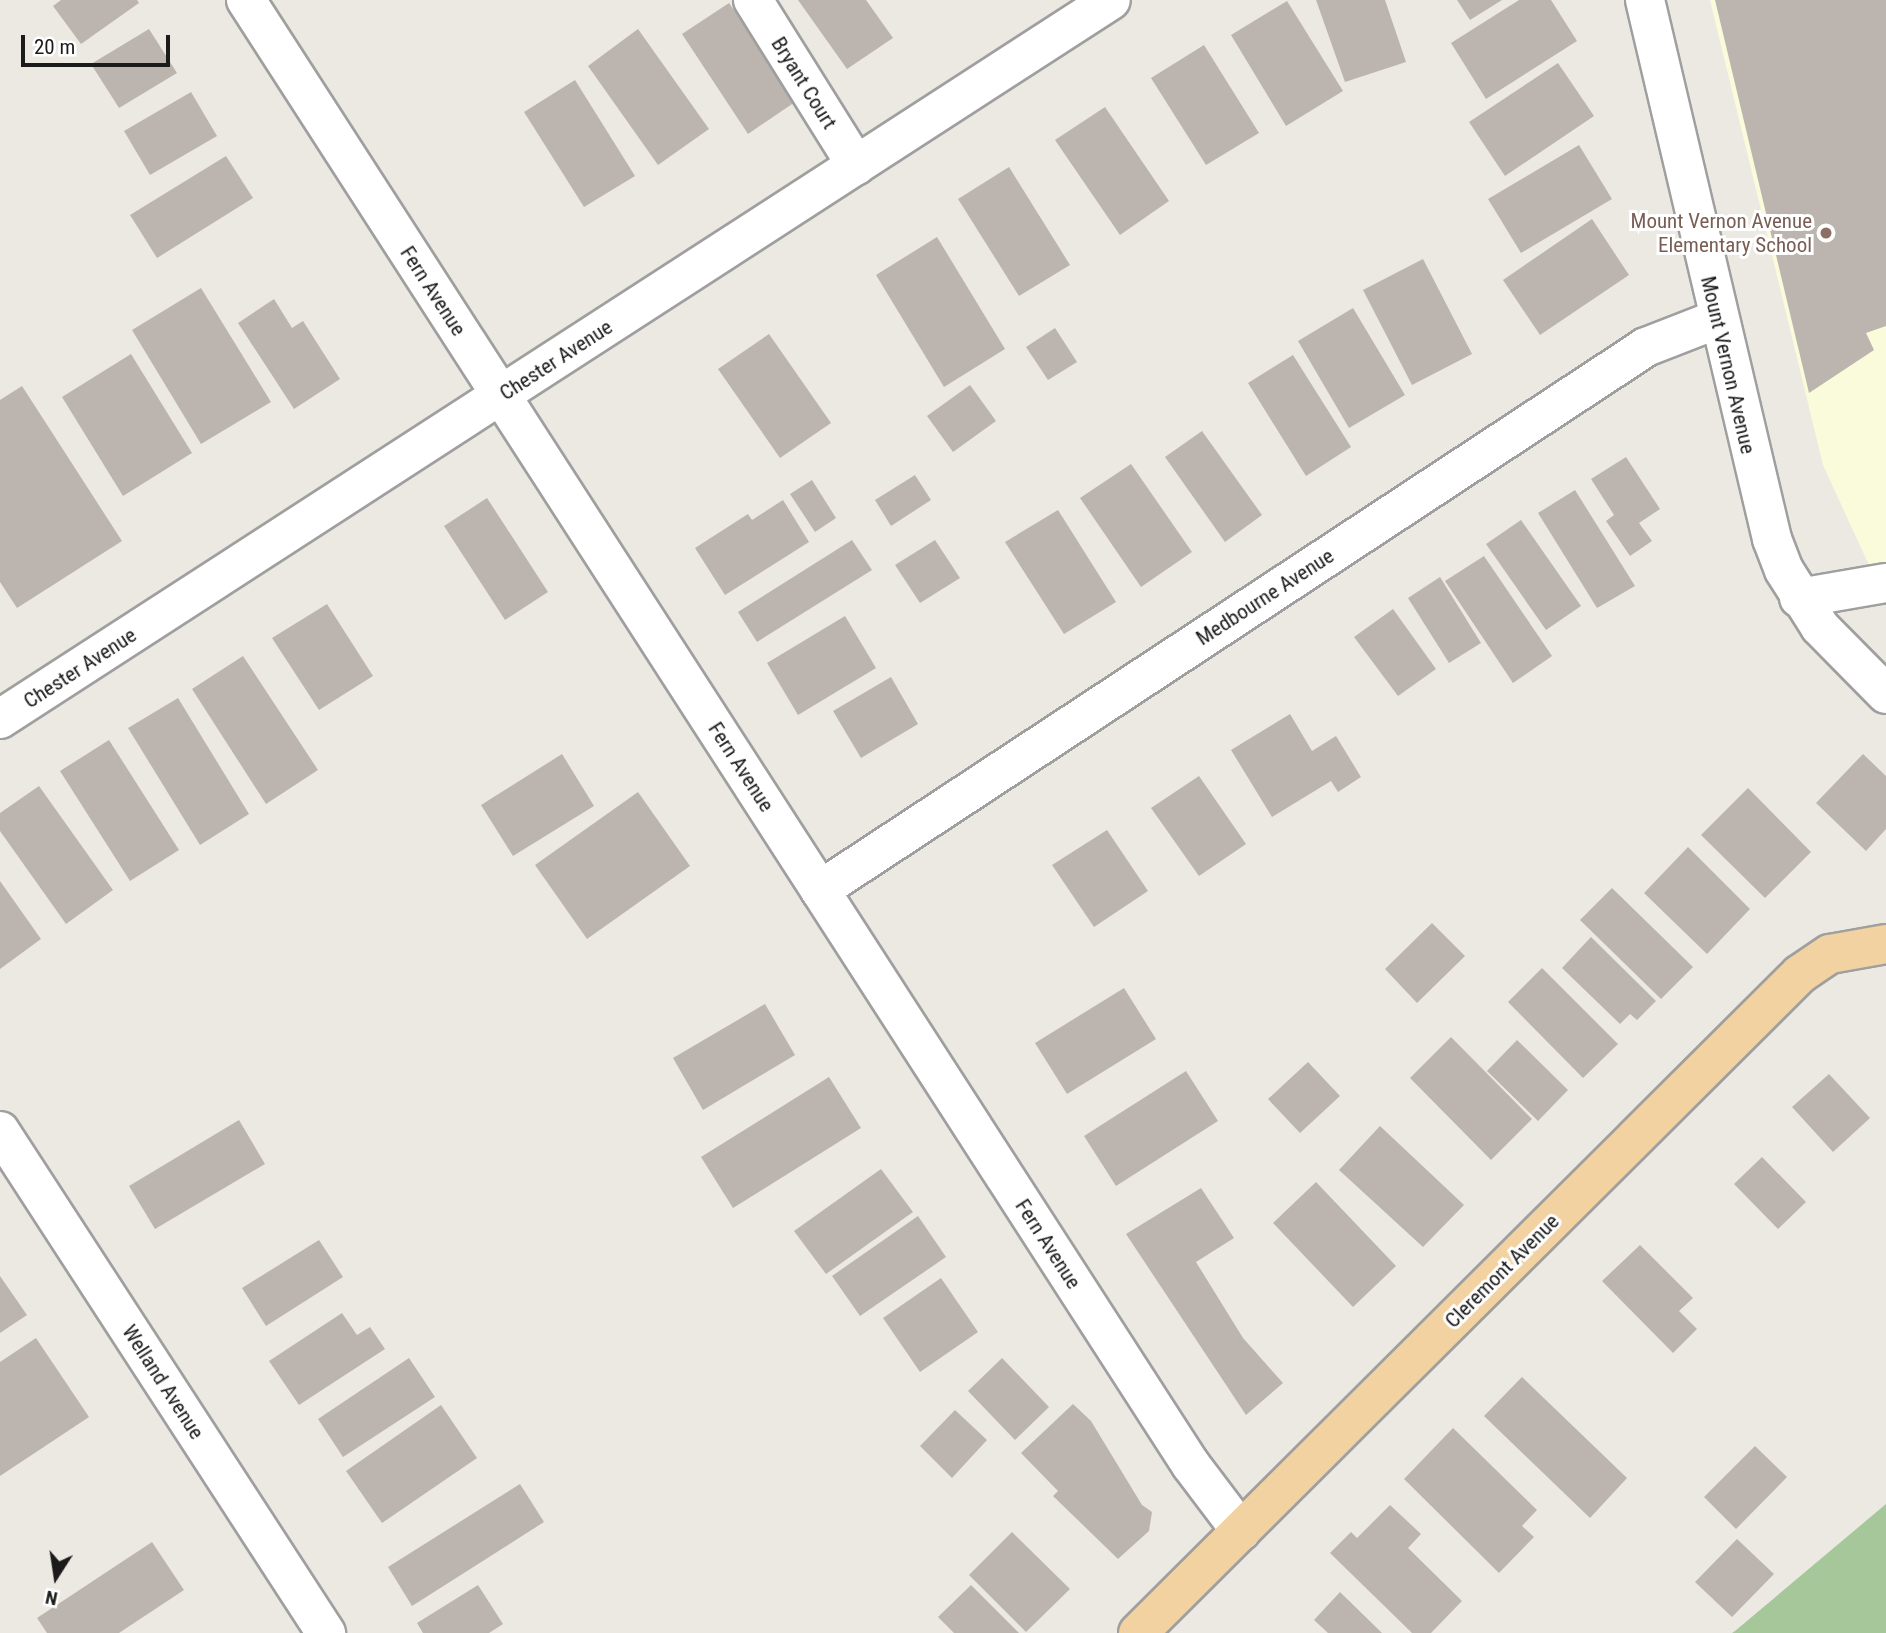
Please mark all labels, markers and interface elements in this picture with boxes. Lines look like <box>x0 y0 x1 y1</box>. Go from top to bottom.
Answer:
scale bar <box>24 21 173 65</box>
street label: Bryant Court <box>766 32 842 134</box>
text: 20 m <box>34 35 75 59</box>
place label: Mount Vernon Avenue Elementary School <box>1631 208 1812 258</box>
marker: Mount Vernon Avenue Elementary School <box>1818 225 1834 241</box>
street label: Fern Avenue <box>395 242 471 340</box>
street label: Mount Vernon Avenue <box>1695 274 1761 456</box>
street label: Chester Avenue <box>495 314 617 406</box>
street label: Medbourne Avenue <box>1192 543 1338 651</box>
street label: Chester Avenue <box>19 622 141 714</box>
street label: Fern Avenue <box>703 718 779 816</box>
street label: Fern Avenue <box>1010 1195 1086 1293</box>
street label: Cleremont Avenue <box>1440 1209 1564 1333</box>
street label: Welland Avenue <box>117 1320 209 1444</box>
north arrow <box>21 1542 91 1612</box>
text: N <box>43 1586 60 1610</box>

